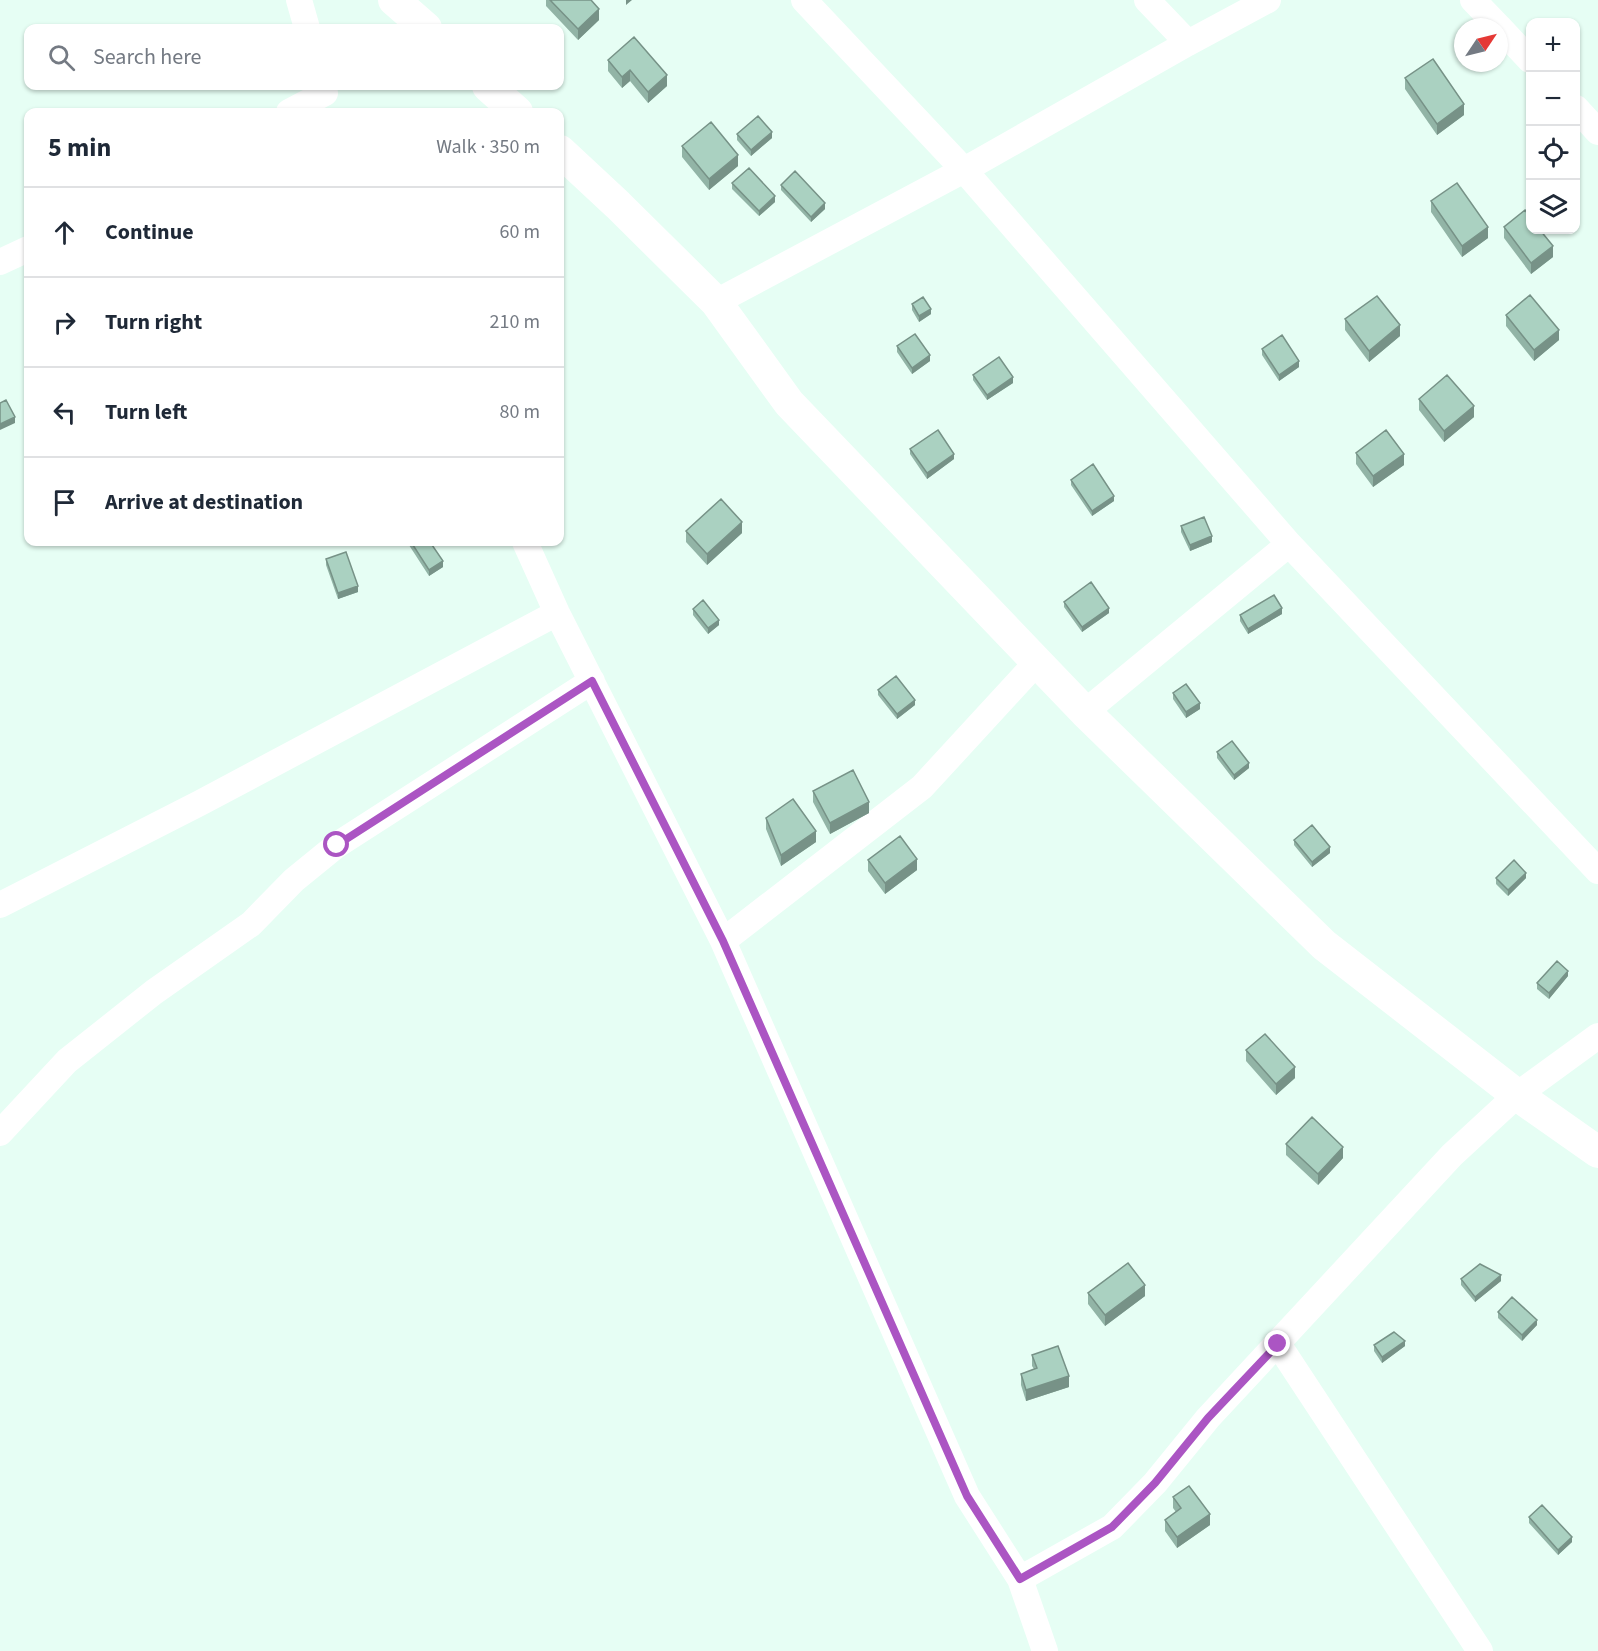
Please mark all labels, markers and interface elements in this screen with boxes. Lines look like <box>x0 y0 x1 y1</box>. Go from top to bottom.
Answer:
north arrow <box>1454 18 1508 72</box>
map controls <box>1526 18 1580 234</box>
button: + <box>1526 18 1580 72</box>
search box <box>24 24 564 90</box>
icon: search <box>45 41 78 74</box>
text: Search here <box>93 41 201 73</box>
button: − <box>1526 72 1580 126</box>
button: locate <box>1526 126 1580 180</box>
text: 5 min <box>48 129 111 166</box>
text: Walk · 350 m <box>436 133 540 161</box>
button: layers <box>1526 180 1580 234</box>
icon: ahead <box>48 216 81 249</box>
text: Continue <box>105 216 194 248</box>
text: 60 m <box>500 218 540 246</box>
icon: right <box>48 306 81 339</box>
text: Turn right <box>105 306 202 338</box>
text: 210 m <box>490 308 540 336</box>
icon: left <box>48 396 81 429</box>
text: Turn left <box>105 396 187 428</box>
text: 80 m <box>500 398 540 426</box>
icon: arrive <box>48 486 81 519</box>
text: Arrive at destination <box>105 486 303 518</box>
route start <box>323 831 349 857</box>
route end <box>1264 1330 1290 1356</box>

